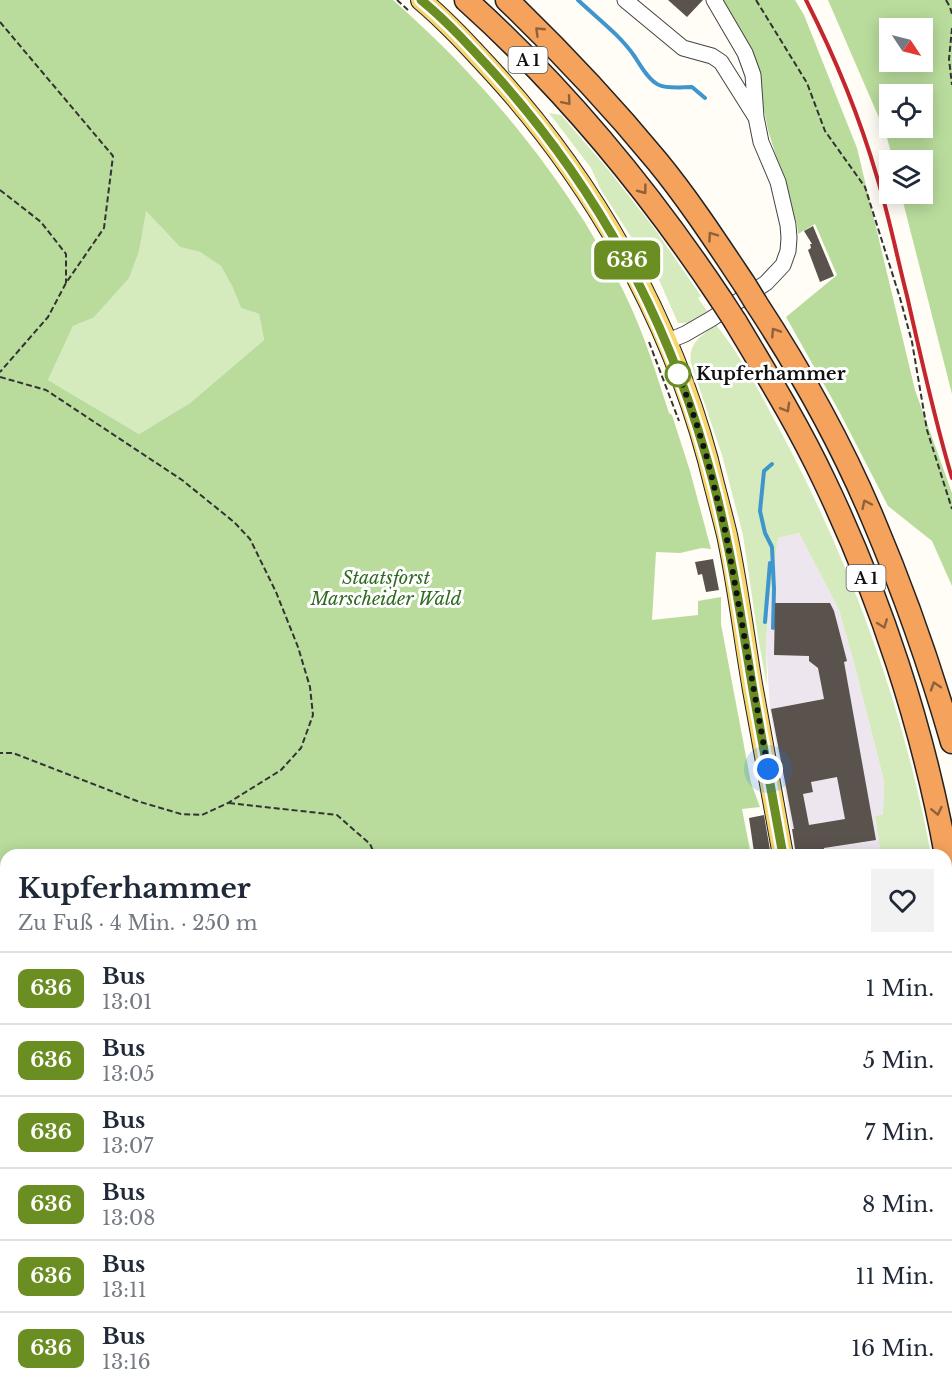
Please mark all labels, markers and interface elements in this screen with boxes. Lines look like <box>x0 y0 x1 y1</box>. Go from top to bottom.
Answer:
north arrow <box>879 18 933 72</box>
map controls <box>879 18 933 204</box>
one-way arrow <box>535 27 546 38</box>
road number: A 1 <box>508 47 548 73</box>
button: locate <box>879 84 933 138</box>
one-way arrow <box>560 94 571 105</box>
button: layers <box>879 150 933 204</box>
one-way arrow <box>635 184 646 195</box>
one-way arrow <box>708 232 719 243</box>
line badge: 636 <box>592 240 662 280</box>
text: 636 <box>606 247 648 273</box>
one-way arrow <box>770 328 782 338</box>
marker: Kupferhammer <box>665 361 691 387</box>
place label: Kupferhammer <box>696 363 846 385</box>
one-way arrow <box>779 402 790 412</box>
one-way arrow <box>862 499 874 510</box>
road number: A 1 <box>846 565 886 591</box>
park label: Staatsforst Marscheider Wald <box>310 567 462 610</box>
one-way arrow <box>876 618 889 628</box>
one-way arrow <box>930 681 942 692</box>
your location <box>753 754 783 784</box>
one-way arrow <box>930 806 943 816</box>
button: heart <box>871 869 934 932</box>
text: Kupferhammer <box>18 871 251 906</box>
text: Zu Fuß · 4 Min. · 250 m <box>18 911 258 935</box>
text: Bus <box>102 963 145 990</box>
text: 636 <box>30 975 72 1001</box>
text: 1 Min. <box>865 975 934 1002</box>
text: 13:01 <box>102 990 152 1014</box>
text: Bus <box>102 1035 145 1062</box>
text: 636 <box>30 1047 72 1073</box>
text: 5 Min. <box>863 1047 934 1074</box>
text: 13:05 <box>102 1062 155 1086</box>
text: Bus <box>102 1107 145 1134</box>
text: 636 <box>30 1119 72 1145</box>
text: 7 Min. <box>864 1119 934 1146</box>
text: 13:07 <box>102 1134 153 1158</box>
text: Bus <box>102 1179 145 1206</box>
text: 636 <box>30 1191 72 1217</box>
text: 8 Min. <box>862 1191 934 1218</box>
text: 13:08 <box>102 1206 155 1230</box>
text: Bus <box>102 1251 145 1278</box>
text: 636 <box>30 1263 72 1289</box>
text: 11 Min. <box>856 1263 934 1290</box>
text: 13:11 <box>102 1278 147 1302</box>
text: Bus <box>102 1323 145 1350</box>
text: 636 <box>30 1335 72 1361</box>
text: 16 Min. <box>851 1335 934 1362</box>
text: 13:16 <box>102 1350 151 1374</box>

